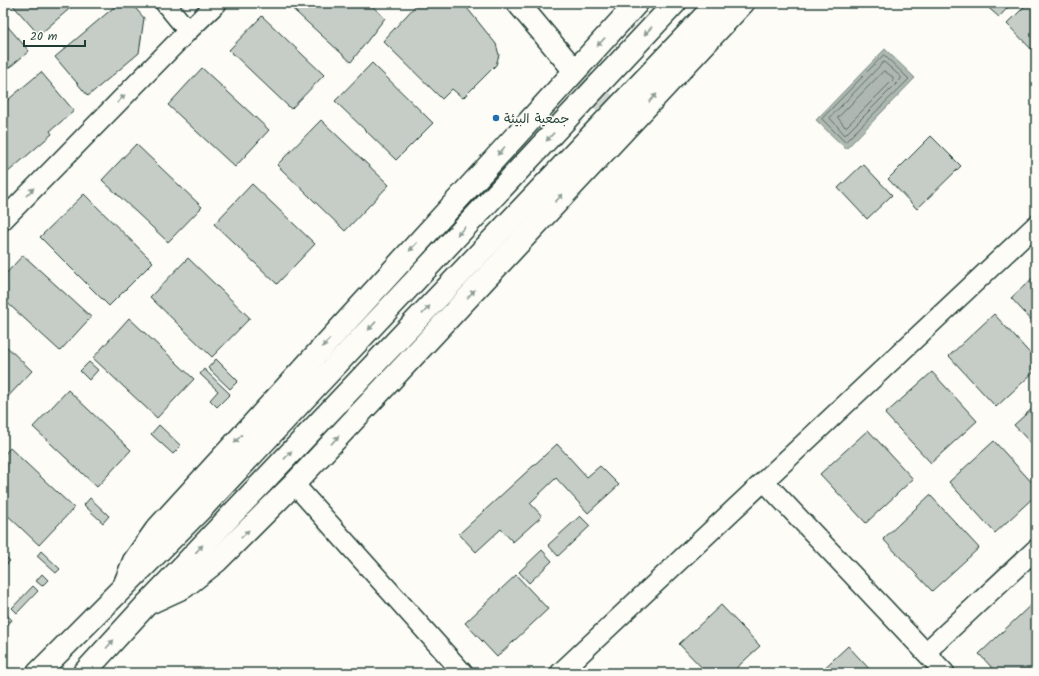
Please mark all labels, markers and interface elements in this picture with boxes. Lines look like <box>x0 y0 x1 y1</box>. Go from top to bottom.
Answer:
scale bar <box>24 22 85 48</box>
one-way arrow <box>644 26 653 37</box>
text: 20 m <box>30 27 58 46</box>
one-way arrow <box>596 37 606 47</box>
one-way arrow <box>648 93 658 103</box>
one-way arrow <box>116 94 126 104</box>
place label: جمعية البيئة <box>504 109 569 130</box>
marker: جمعية البيئة <box>491 113 501 123</box>
one-way arrow <box>546 132 555 141</box>
one-way arrow <box>496 146 506 156</box>
one-way arrow <box>25 187 35 197</box>
one-way arrow <box>555 193 564 203</box>
one-way arrow <box>456 226 466 236</box>
one-way arrow <box>409 242 418 252</box>
one-way arrow <box>466 289 475 298</box>
one-way arrow <box>421 305 431 315</box>
one-way arrow <box>367 321 377 331</box>
one-way arrow <box>321 338 330 348</box>
one-way arrow <box>233 434 243 444</box>
one-way arrow <box>330 435 339 445</box>
one-way arrow <box>283 450 293 460</box>
one-way arrow <box>240 529 249 539</box>
one-way arrow <box>194 544 204 554</box>
one-way arrow <box>105 639 115 649</box>

